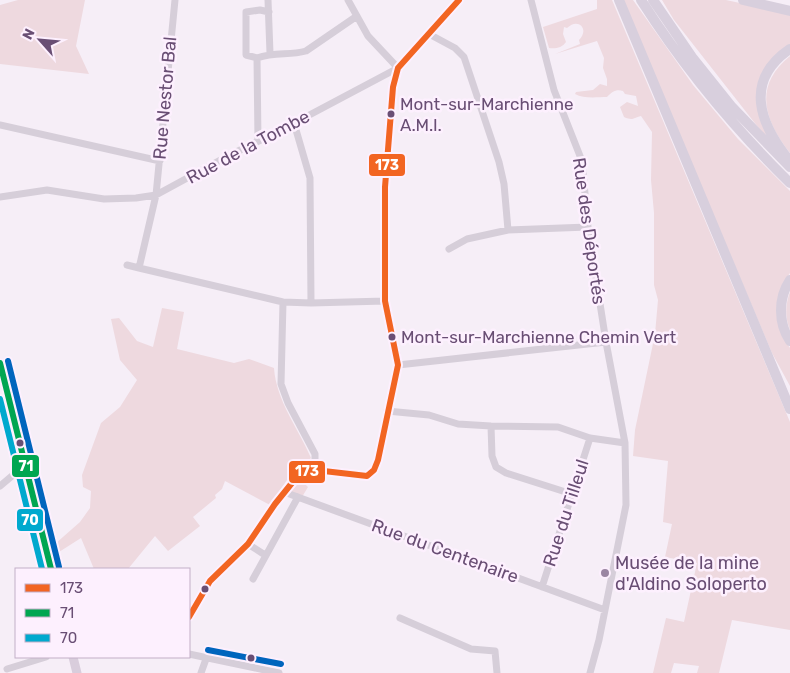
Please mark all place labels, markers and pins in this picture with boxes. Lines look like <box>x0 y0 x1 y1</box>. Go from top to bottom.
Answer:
place label: Mont-sur-Marchienne A.M.I. <box>400 94 574 135</box>
marker: Mont-sur-Marchienne A.M.I. <box>386 109 396 119</box>
place label: Mont-sur-Marchienne Chemin Vert <box>401 327 676 347</box>
marker: Mont-sur-Marchienne Chemin Vert <box>387 332 397 342</box>
unlabelled marker <box>15 438 25 448</box>
place label: Musée de la mine d'Aldino Soloperto <box>615 552 767 595</box>
marker: Musée de la mine d'Aldino Soloperto <box>599 567 611 579</box>
unlabelled marker <box>200 584 210 594</box>
unlabelled marker <box>246 653 256 663</box>

